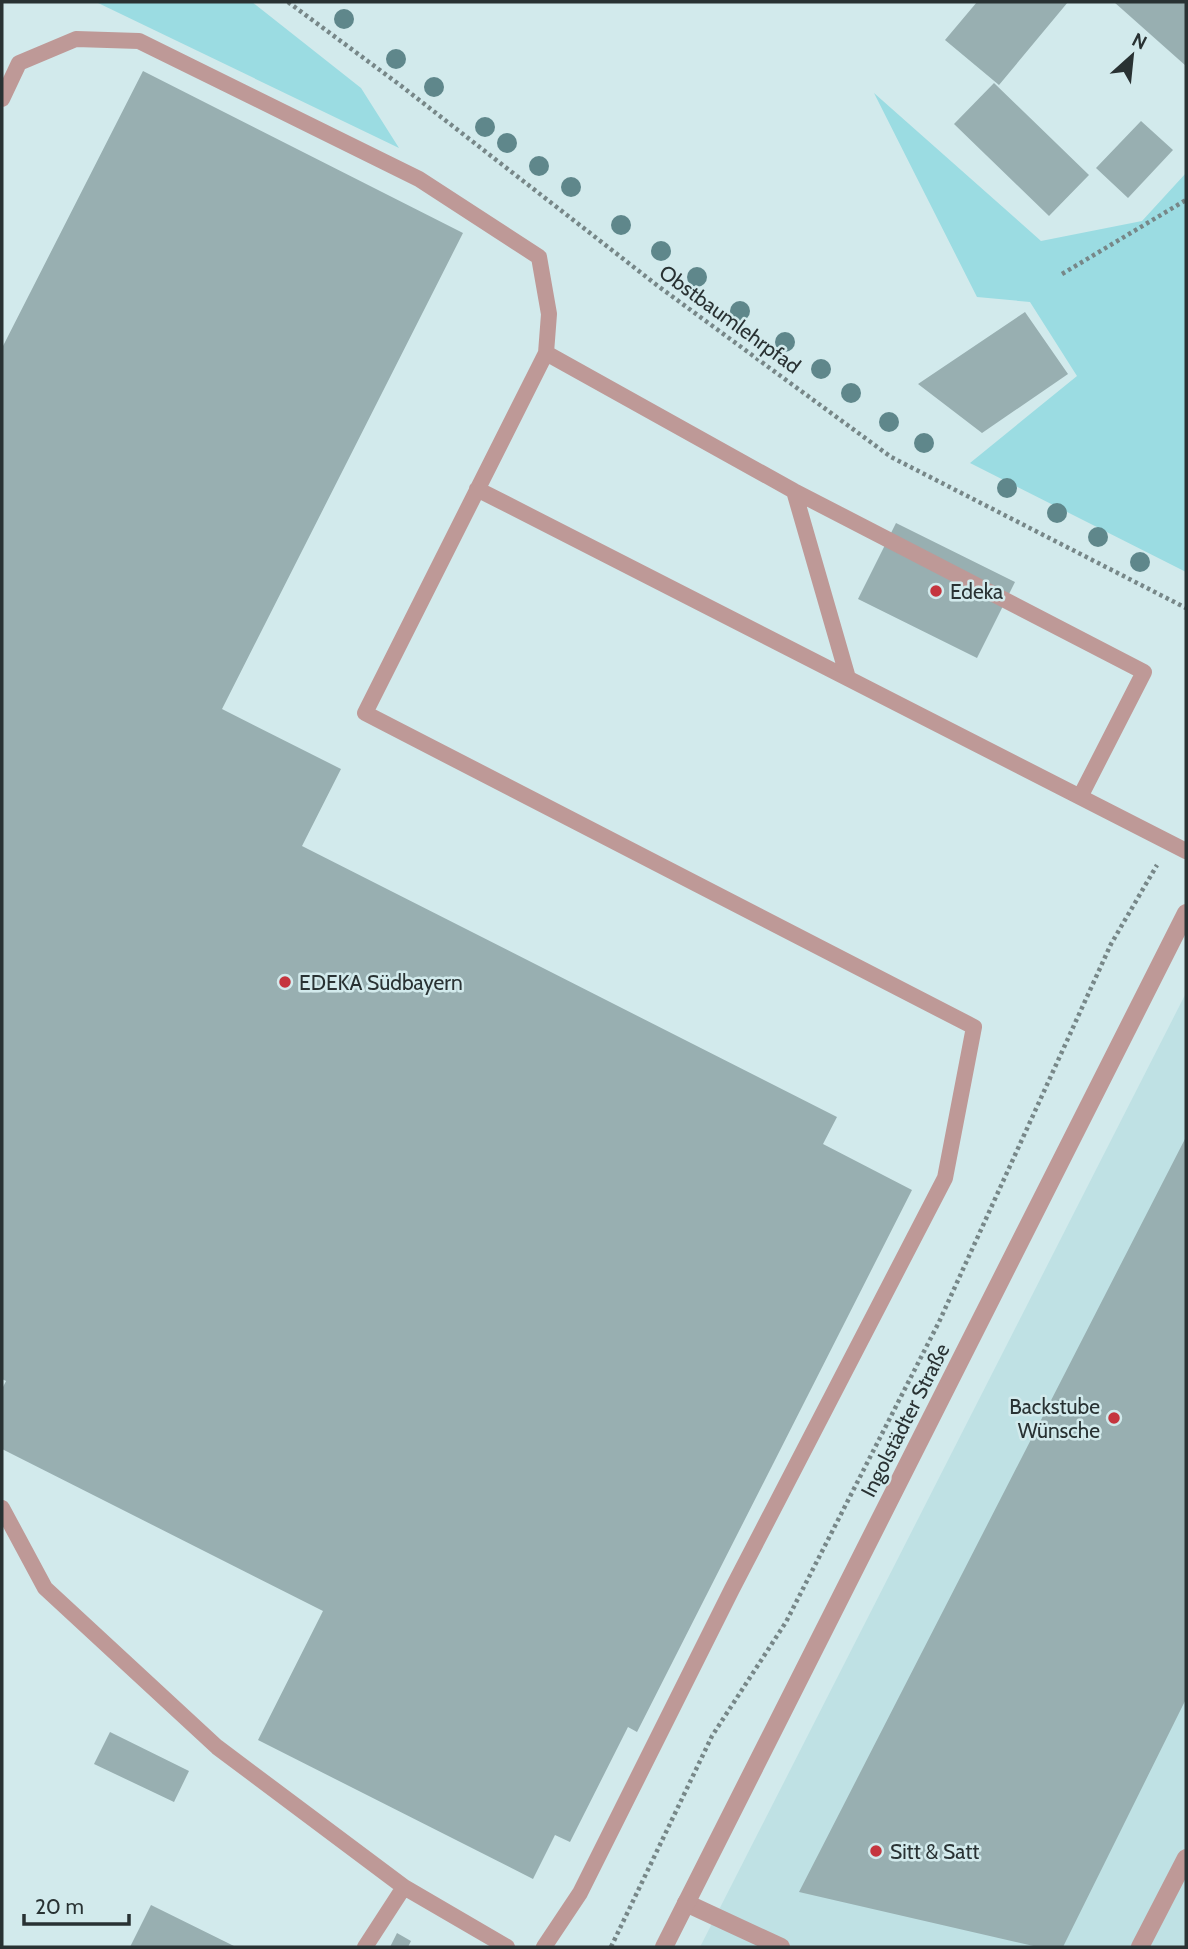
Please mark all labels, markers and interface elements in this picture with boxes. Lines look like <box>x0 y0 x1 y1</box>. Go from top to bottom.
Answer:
north arrow <box>1097 21 1167 91</box>
text: N <box>1128 28 1151 55</box>
street label: Obstbaumlehrpfad <box>655 259 805 379</box>
place label: Edeka <box>950 579 1003 604</box>
marker: Edeka <box>928 583 944 599</box>
place label: EDEKA Südbayern <box>299 970 463 995</box>
marker: EDEKA Südbayern <box>277 974 293 990</box>
street label: Ingolstädter Straße <box>856 1339 955 1501</box>
place label: Backstube Wünsche <box>1009 1394 1100 1443</box>
marker: Backstube Wünsche <box>1106 1410 1122 1426</box>
place label: Sitt & Satt <box>890 1839 979 1864</box>
marker: Sitt & Satt <box>868 1843 884 1859</box>
scale bar <box>24 1882 130 1926</box>
text: 20 m <box>35 1894 84 1919</box>

